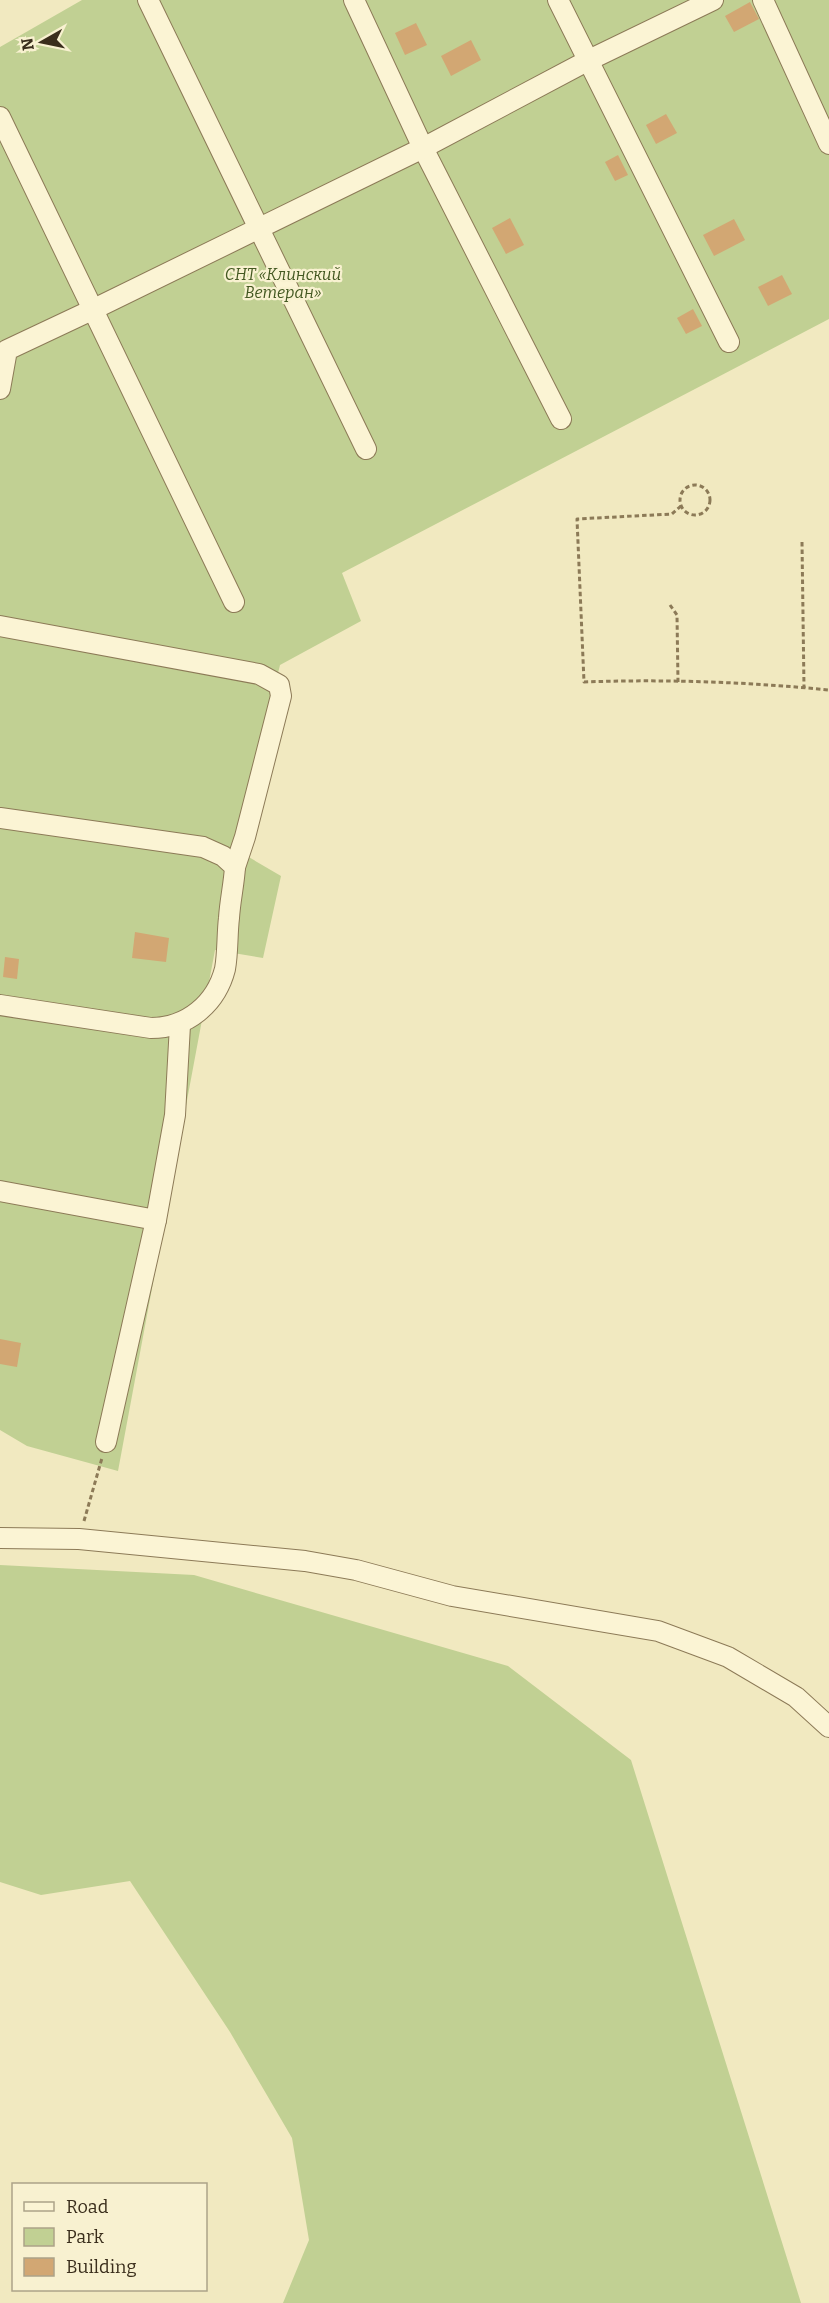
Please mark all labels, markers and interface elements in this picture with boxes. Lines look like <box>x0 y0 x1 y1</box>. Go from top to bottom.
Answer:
north arrow <box>12 12 72 72</box>
text: N <box>17 37 38 52</box>
park label: СНТ «Клинский Ветеран» <box>225 265 341 302</box>
legend <box>12 2183 207 2291</box>
text: Road <box>66 2196 109 2218</box>
text: Park <box>66 2226 105 2248</box>
text: Building <box>66 2256 137 2278</box>

